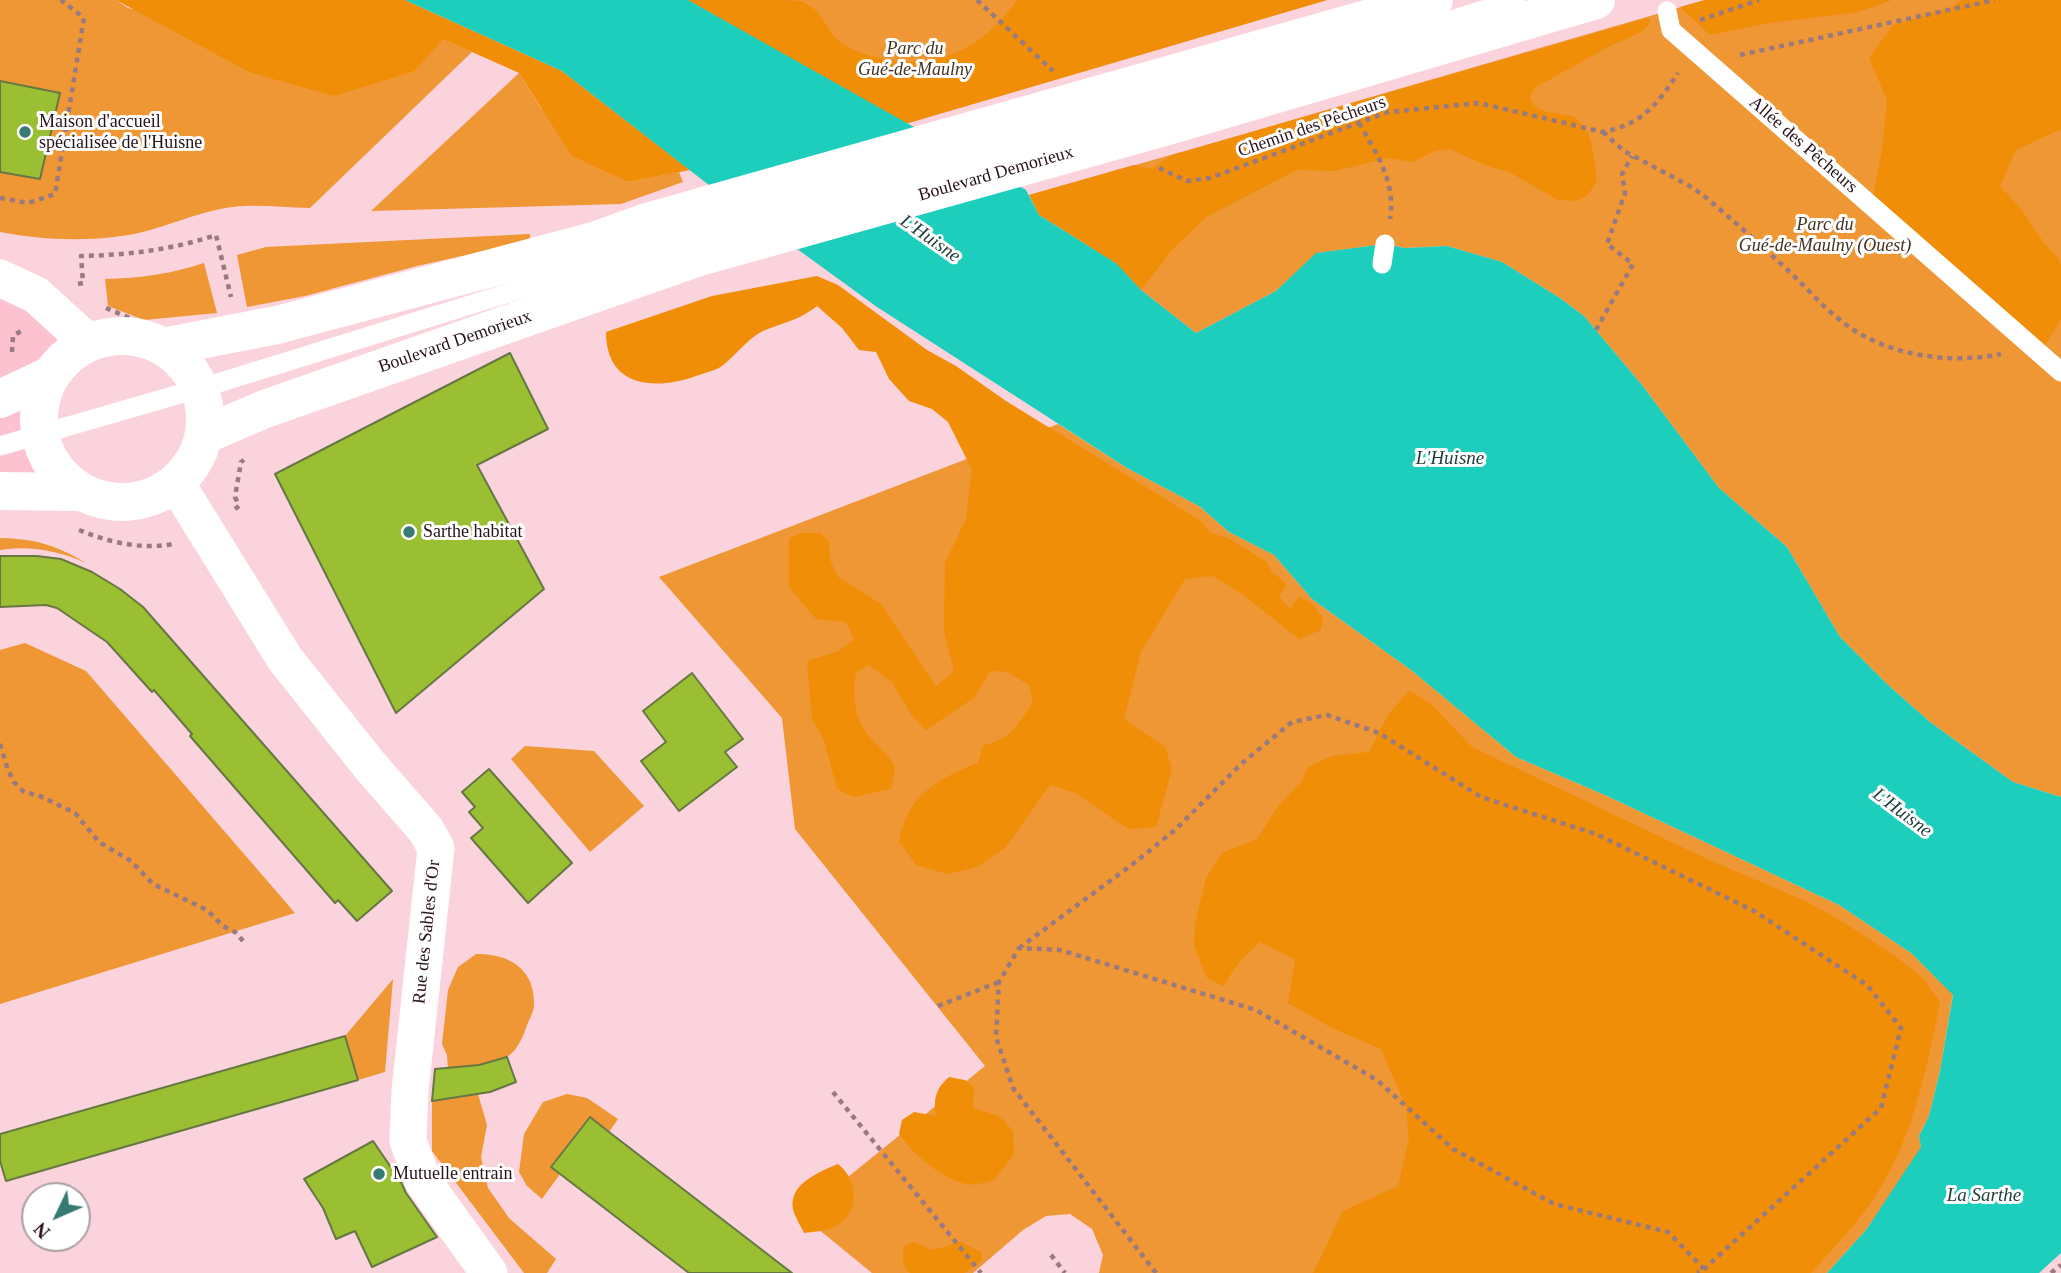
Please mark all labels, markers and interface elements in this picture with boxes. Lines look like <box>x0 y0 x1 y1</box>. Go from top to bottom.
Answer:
park label: Parc du Gué-de-Maulny <box>858 38 972 80</box>
street label: Chemin des Pêcheurs <box>1235 92 1389 162</box>
street label: Allée des Pêcheurs <box>1744 92 1862 198</box>
place label: Maison d'accueil spécialisée de l'Huisne <box>39 111 202 154</box>
marker: Maison d'accueil spécialisée de l'Huisne <box>17 124 33 140</box>
street label: Boulevard Demorieux <box>916 142 1076 206</box>
water label: L'Huisne <box>895 210 965 268</box>
park label: Parc du Gué-de-Maulny (Ouest) <box>1739 214 1911 256</box>
street label: Boulevard Demorieux <box>376 306 534 378</box>
water label: L'Huisne <box>1416 448 1484 470</box>
place label: Sarthe habitat <box>423 521 522 543</box>
marker: Sarthe habitat <box>401 524 417 540</box>
water label: L'Huisne <box>1868 783 1936 843</box>
street label: Rue des Sables d'Or <box>409 859 445 1005</box>
place label: Mutuelle entrain <box>393 1163 512 1185</box>
marker: Mutuelle entrain <box>371 1166 387 1182</box>
north arrow <box>21 1182 91 1252</box>
water label: La Sarthe <box>1947 1185 2021 1207</box>
text: N <box>30 1218 54 1243</box>

